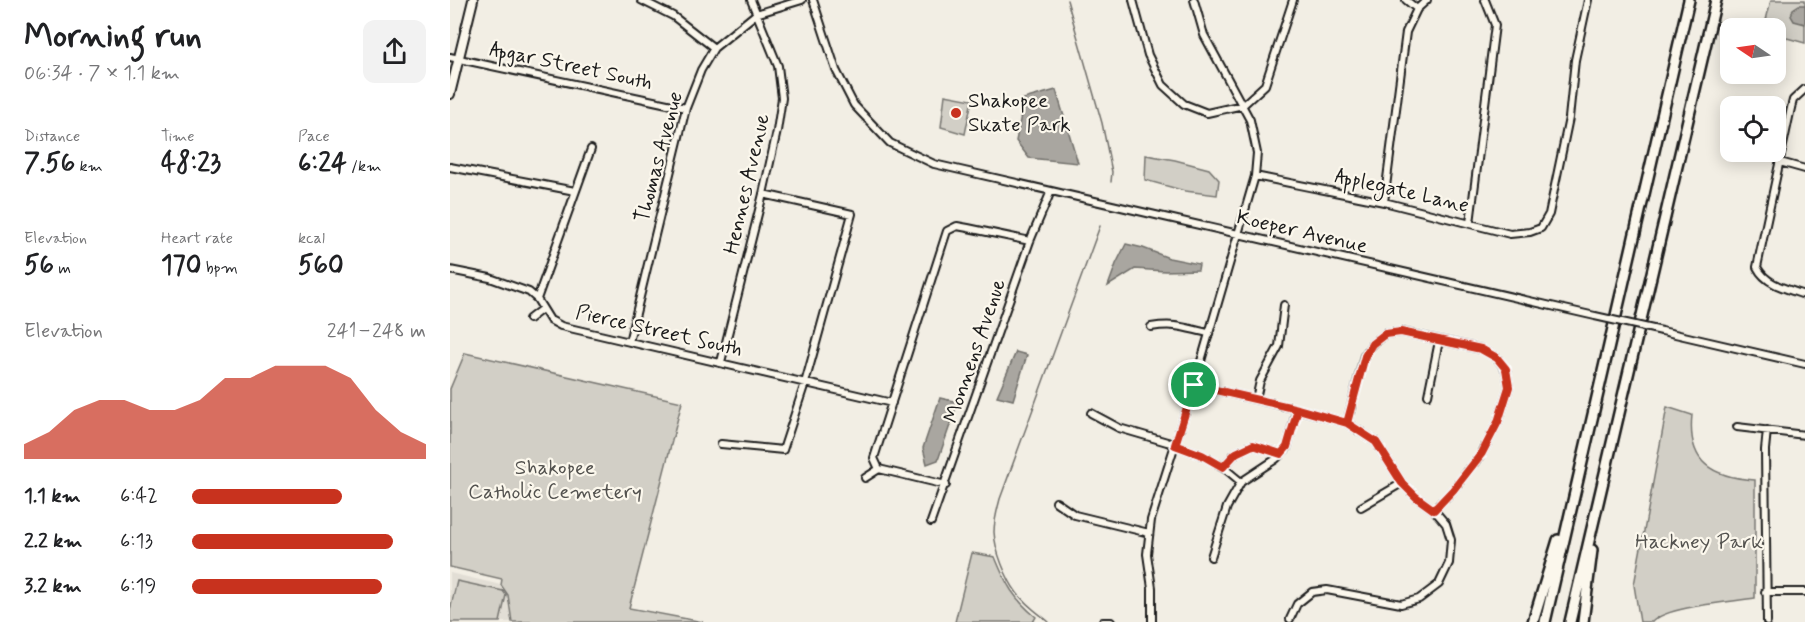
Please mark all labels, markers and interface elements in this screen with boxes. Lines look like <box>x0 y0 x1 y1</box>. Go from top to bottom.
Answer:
text: Morning run <box>24 15 202 59</box>
north arrow <box>1720 18 1786 84</box>
map controls <box>1720 18 1786 162</box>
button: share <box>363 20 426 83</box>
street label: Apgar Street South <box>487 35 655 98</box>
text: 06:34 · 7 × 1.1 km <box>24 60 180 87</box>
place label: Shakopee Skate Park <box>968 87 1071 139</box>
street label: Thomas Avenue <box>628 88 690 226</box>
button: locate <box>1720 96 1786 162</box>
marker: Shakopee Skate Park <box>949 106 963 120</box>
street label: Hennes Avenue <box>717 111 777 257</box>
text: Distance <box>24 126 80 147</box>
text: Time <box>161 126 195 147</box>
text: Pace <box>298 126 330 147</box>
text: 7.56 <box>24 147 75 181</box>
text: 48:23 <box>161 147 221 181</box>
text: 6:24 <box>298 147 347 181</box>
text: km <box>75 156 103 177</box>
text: /km <box>347 156 381 177</box>
street label: Applegate Lane <box>1332 162 1472 221</box>
street label: Koeper Avenue <box>1234 203 1370 261</box>
text: Elevation <box>24 228 87 249</box>
text: Heart rate <box>161 228 233 249</box>
text: kcal <box>298 228 325 249</box>
text: 56 <box>24 249 54 283</box>
text: 170 <box>161 249 201 283</box>
text: 560 <box>298 249 344 283</box>
text: m <box>54 258 71 279</box>
text: bpm <box>201 258 238 279</box>
street label: Monnens Avenue <box>937 275 1013 427</box>
street label: Pierce Street South <box>573 298 745 364</box>
text: Elevation <box>24 318 103 345</box>
text: 241–248 m <box>327 318 426 345</box>
pin <box>1168 359 1219 410</box>
icon: arrive <box>1177 368 1210 401</box>
park label: Shakopee Catholic Cemetery <box>468 454 642 506</box>
text: 1.1 km <box>24 483 81 510</box>
text: 6:42 <box>120 483 158 510</box>
text: 2.2 km <box>24 528 82 555</box>
text: 6:13 <box>120 528 153 555</box>
park label: Hackney Park <box>1635 528 1763 556</box>
text: 3.2 km <box>24 573 82 600</box>
text: 6:19 <box>120 573 156 600</box>

